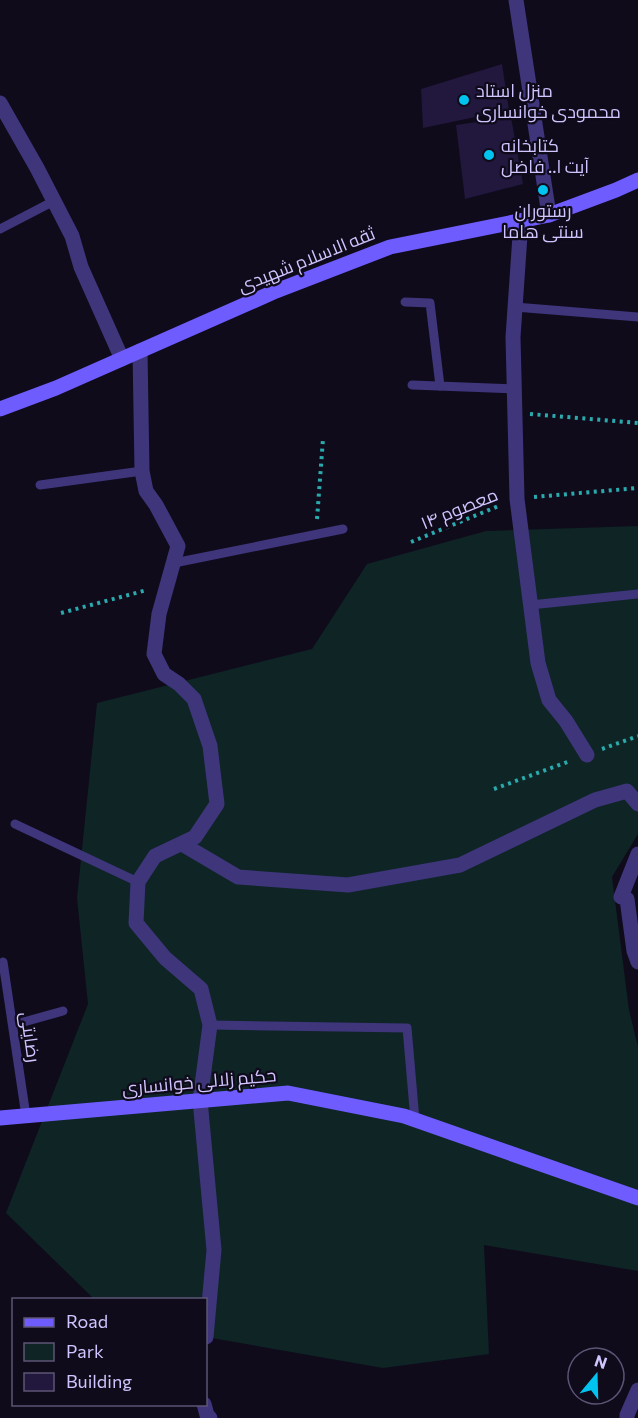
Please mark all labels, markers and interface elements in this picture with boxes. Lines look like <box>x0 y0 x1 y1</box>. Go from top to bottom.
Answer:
place label: منزل استاد محمودی خوانساری <box>476 79 621 123</box>
marker: منزل استاد محمودی خوانساری <box>457 93 471 107</box>
place label: کتابخانه آیت ا.. فاضل <box>501 134 589 178</box>
marker: کتابخانه آیت ا.. فاضل <box>482 148 496 162</box>
marker: رستوران سنتی هاما <box>536 183 550 197</box>
place label: رستوران سنتی هاما <box>502 199 584 243</box>
street label: ثقه الاسلام شهیدی <box>234 221 379 298</box>
street label: ۱۴ معصوم <box>417 483 501 535</box>
street label: رضایتی <box>16 1010 45 1064</box>
street label: حکیم زلالی خوانساری <box>121 1063 277 1101</box>
legend <box>12 1298 207 1406</box>
text: Road <box>66 1310 108 1332</box>
text: Park <box>66 1340 104 1362</box>
north arrow <box>566 1346 626 1406</box>
text: N <box>592 1350 610 1372</box>
text: Building <box>66 1370 132 1392</box>

